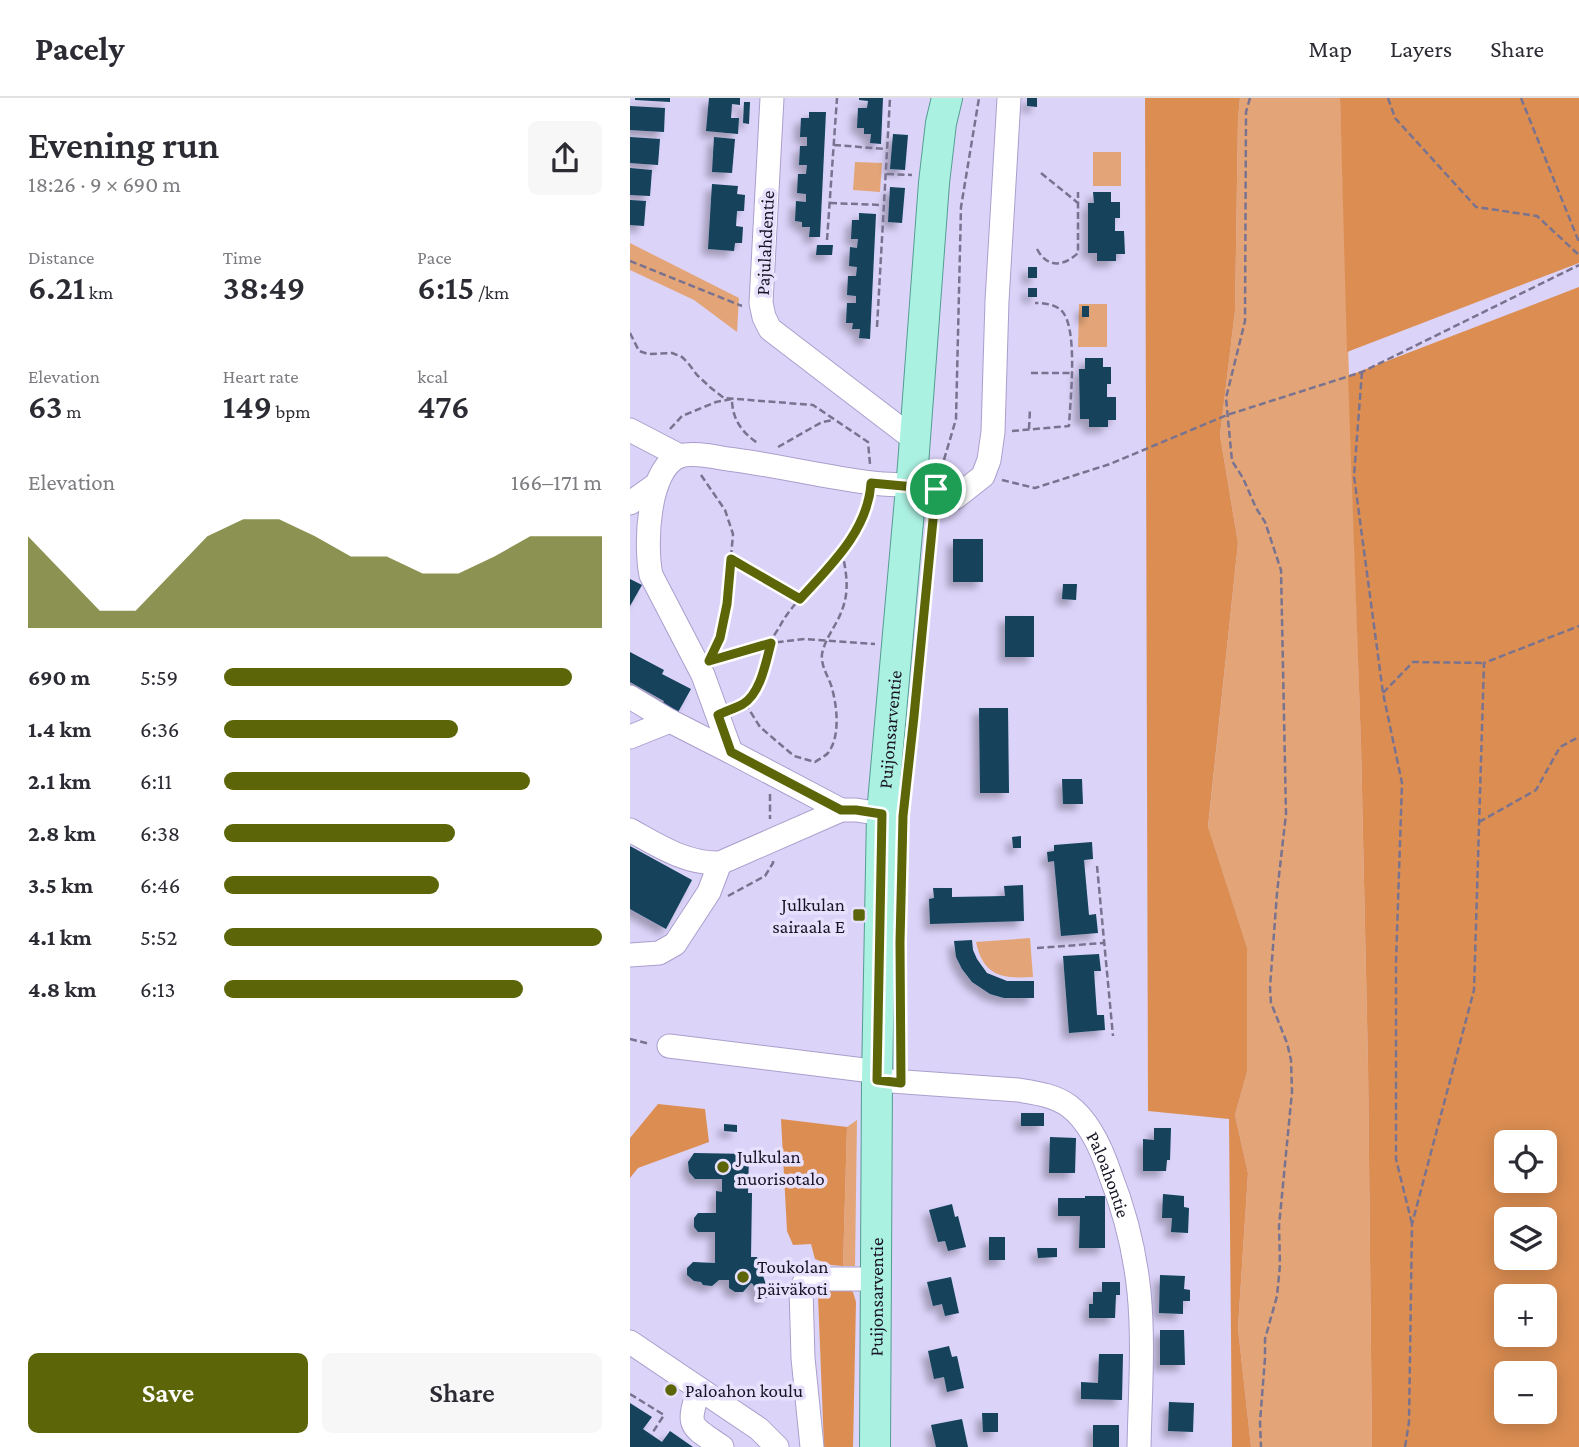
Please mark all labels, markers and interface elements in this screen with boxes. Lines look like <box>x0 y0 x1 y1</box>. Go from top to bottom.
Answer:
text: Pacely <box>35 30 125 67</box>
text: Map <box>1308 35 1352 62</box>
text: Layers <box>1390 35 1452 62</box>
text: Share <box>1490 35 1544 62</box>
button: share <box>528 121 602 195</box>
text: Evening run <box>28 124 219 166</box>
text: 18:26 · 9 × 690 m <box>28 171 181 197</box>
street label: Pajulahdentie <box>752 190 779 296</box>
text: Distance <box>28 247 94 268</box>
text: Time <box>223 247 262 268</box>
text: Pace <box>417 247 452 268</box>
text: 6.21 <box>28 268 85 307</box>
text: 38:49 <box>223 268 305 307</box>
text: 6:15 <box>417 268 474 307</box>
text: km <box>85 282 113 303</box>
text: /km <box>474 282 509 303</box>
text: Elevation <box>28 366 100 387</box>
text: Heart rate <box>223 366 299 387</box>
text: kcal <box>417 366 448 387</box>
text: 63 <box>28 387 63 426</box>
text: 149 <box>223 387 272 426</box>
text: 476 <box>417 387 470 426</box>
text: m <box>63 401 81 422</box>
text: bpm <box>272 401 311 422</box>
pin <box>906 459 966 519</box>
text: Elevation <box>28 469 115 495</box>
text: 166–171 m <box>511 469 602 495</box>
icon: arrive <box>917 470 955 508</box>
text: 690 m <box>28 664 90 690</box>
text: 5:59 <box>140 664 178 690</box>
street label: Puijonsarventie <box>874 669 905 790</box>
text: 1.4 km <box>28 716 91 742</box>
text: 6:36 <box>140 716 180 742</box>
text: 2.1 km <box>28 768 91 794</box>
text: 6:11 <box>140 768 172 794</box>
text: 2.8 km <box>28 820 96 846</box>
text: 6:38 <box>140 820 180 846</box>
text: 3.5 km <box>28 872 93 898</box>
text: 6:46 <box>140 872 180 898</box>
place label: Julkulan sairaala E <box>772 894 845 937</box>
marker: Julkulan sairaala E <box>851 907 867 923</box>
text: 4.1 km <box>28 924 92 950</box>
text: 5:52 <box>140 924 177 950</box>
text: 4.8 km <box>28 976 97 1002</box>
text: 6:13 <box>140 976 176 1002</box>
street label: Paloahontie <box>1083 1128 1135 1220</box>
map controls <box>1494 1130 1557 1424</box>
button: locate <box>1494 1130 1557 1193</box>
place label: Julkulan nuorisotalo <box>735 1146 825 1189</box>
marker: Julkulan nuorisotalo <box>715 1159 731 1175</box>
button: layers <box>1494 1207 1557 1270</box>
street label: Puijonsarventie <box>865 1238 887 1356</box>
place label: Toukolan päiväkoti <box>757 1256 828 1299</box>
marker: Toukolan päiväkoti <box>735 1269 751 1285</box>
button: + <box>1494 1284 1557 1347</box>
button: Save <box>28 1353 308 1433</box>
button: Share <box>322 1353 602 1433</box>
button: − <box>1494 1361 1557 1424</box>
place label: Paloahon koulu <box>685 1380 803 1401</box>
marker: Paloahon koulu <box>663 1382 679 1398</box>

